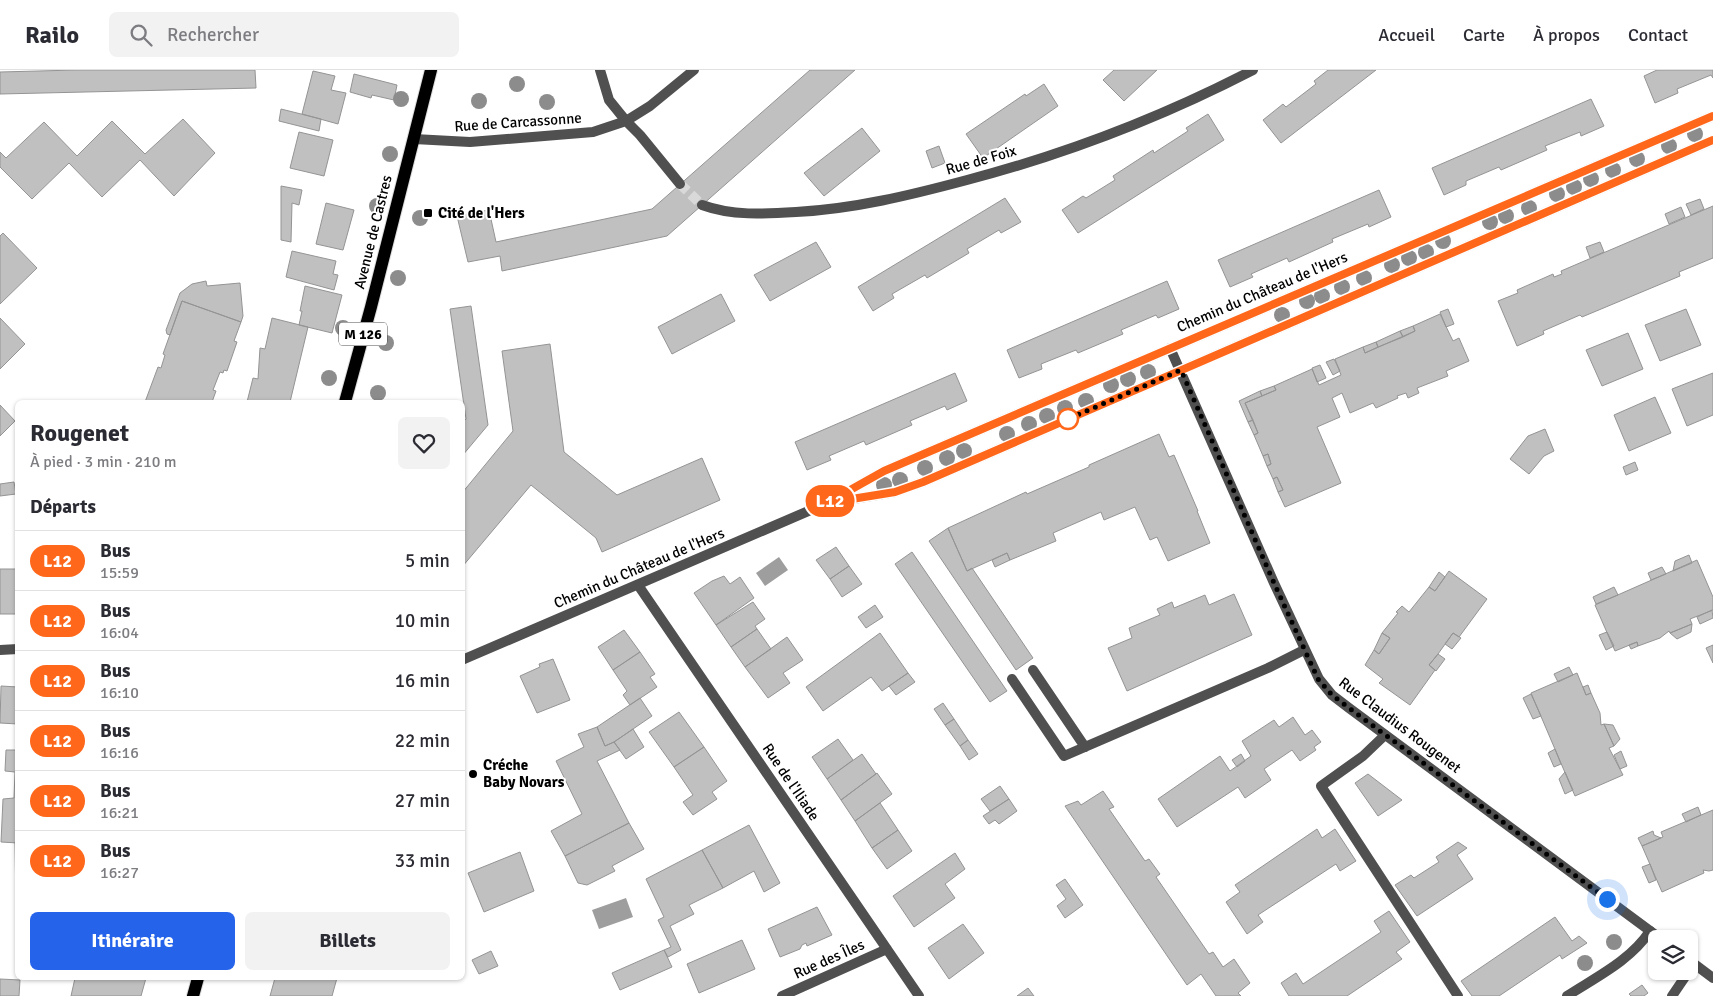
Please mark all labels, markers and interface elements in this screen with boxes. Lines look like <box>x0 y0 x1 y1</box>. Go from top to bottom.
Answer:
search box <box>109 12 459 57</box>
text: Railo <box>25 20 79 50</box>
icon: search <box>127 21 155 49</box>
text: Rechercher <box>167 23 259 47</box>
text: Accueil <box>1378 24 1435 46</box>
text: Carte <box>1463 24 1505 46</box>
text: À propos <box>1533 24 1600 46</box>
text: Contact <box>1628 24 1688 46</box>
street label: Rue de Carcassonne <box>454 109 582 135</box>
street label: Rue de Foix <box>944 141 1018 179</box>
street label: Avenue de Castres <box>350 173 396 291</box>
place label: Cité de l'Hers <box>438 204 525 222</box>
marker: Cité de l'Hers <box>422 207 434 219</box>
street label: Chemin du Château de l'Hers <box>1174 248 1350 336</box>
road number: M 126 <box>339 322 387 346</box>
unlabelled marker <box>1057 408 1079 430</box>
button: heart <box>398 417 450 469</box>
text: Rougenet <box>30 418 129 448</box>
text: À pied · 3 min · 210 m <box>30 452 177 472</box>
line badge: L12 <box>801 485 859 517</box>
text: L12 <box>816 490 844 512</box>
text: Départs <box>30 495 96 519</box>
street label: Chemin du Château de l'Hers <box>551 524 727 612</box>
text: Bus <box>100 539 131 563</box>
text: 5 min <box>405 549 450 573</box>
text: L12 <box>43 550 72 572</box>
text: 15:59 <box>100 563 139 583</box>
text: Bus <box>100 599 131 623</box>
text: 10 min <box>395 609 450 633</box>
text: L12 <box>43 610 72 632</box>
text: 16:04 <box>100 623 139 643</box>
text: Bus <box>100 659 131 683</box>
text: 16 min <box>395 669 450 693</box>
text: L12 <box>43 670 72 692</box>
street label: Rue Claudius Rougenet <box>1335 673 1465 777</box>
text: 16:10 <box>100 683 139 703</box>
text: Bus <box>100 719 131 743</box>
text: 22 min <box>395 729 450 753</box>
text: L12 <box>43 730 72 752</box>
street label: Rue de l'Iliade <box>759 740 823 824</box>
text: 16:16 <box>100 743 139 763</box>
place label: Créche Baby Novars <box>483 756 565 791</box>
marker: Créche Baby Novars <box>467 768 479 780</box>
text: Bus <box>100 779 131 803</box>
text: 27 min <box>395 789 450 813</box>
text: L12 <box>43 790 72 812</box>
text: 16:21 <box>100 803 139 823</box>
text: Bus <box>100 839 131 863</box>
text: 33 min <box>395 849 450 873</box>
text: L12 <box>43 850 72 872</box>
text: 16:27 <box>100 863 139 883</box>
your location <box>1595 887 1620 912</box>
button: Itinéraire <box>30 912 235 970</box>
button: Billets <box>245 912 450 970</box>
map controls <box>1648 930 1698 980</box>
button: layers <box>1648 930 1698 980</box>
street label: Rue des Îles <box>791 935 868 983</box>

